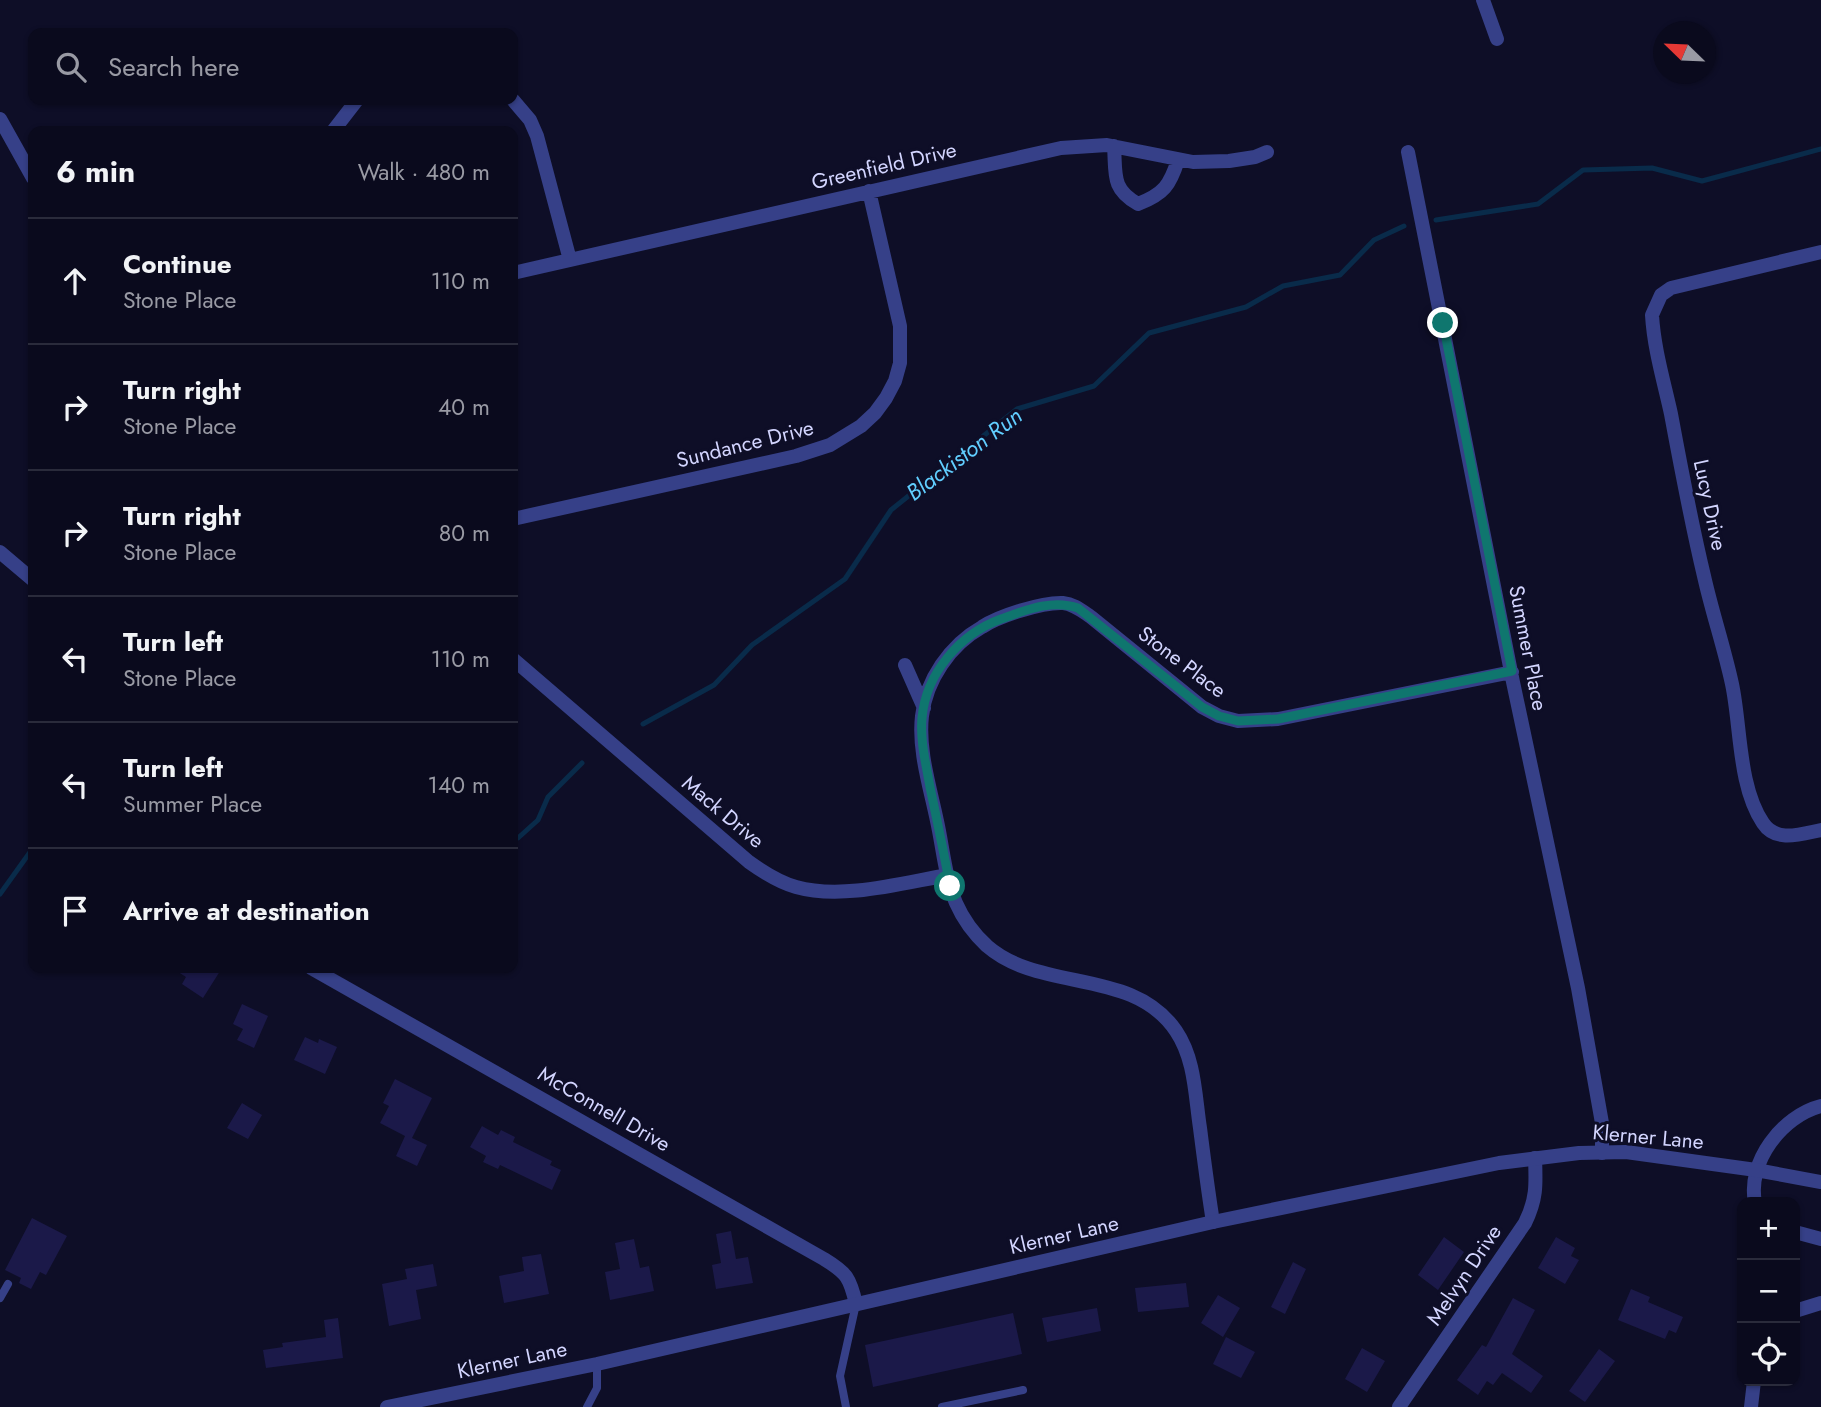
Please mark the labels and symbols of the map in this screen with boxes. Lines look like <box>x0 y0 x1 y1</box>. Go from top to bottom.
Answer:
north arrow <box>1653 21 1716 84</box>
street label: Greenfield Drive <box>809 135 960 197</box>
route end <box>1427 307 1458 338</box>
water label: Blackiston Run <box>899 399 1029 509</box>
street label: Sundance Drive <box>673 412 817 476</box>
street label: Lucy Drive <box>1686 457 1734 553</box>
street label: Summer Place <box>1501 583 1555 713</box>
street label: Stone Place <box>1132 619 1232 705</box>
street label: Mack Drive <box>675 769 771 856</box>
route start <box>934 870 965 901</box>
street label: McConnell Drive <box>532 1059 676 1159</box>
street label: Klerner Lane <box>1591 1117 1705 1157</box>
street label: Klerner Lane <box>1006 1208 1122 1262</box>
street label: Melvyn Drive <box>1419 1218 1509 1331</box>
street label: Klerner Lane <box>454 1334 570 1386</box>

